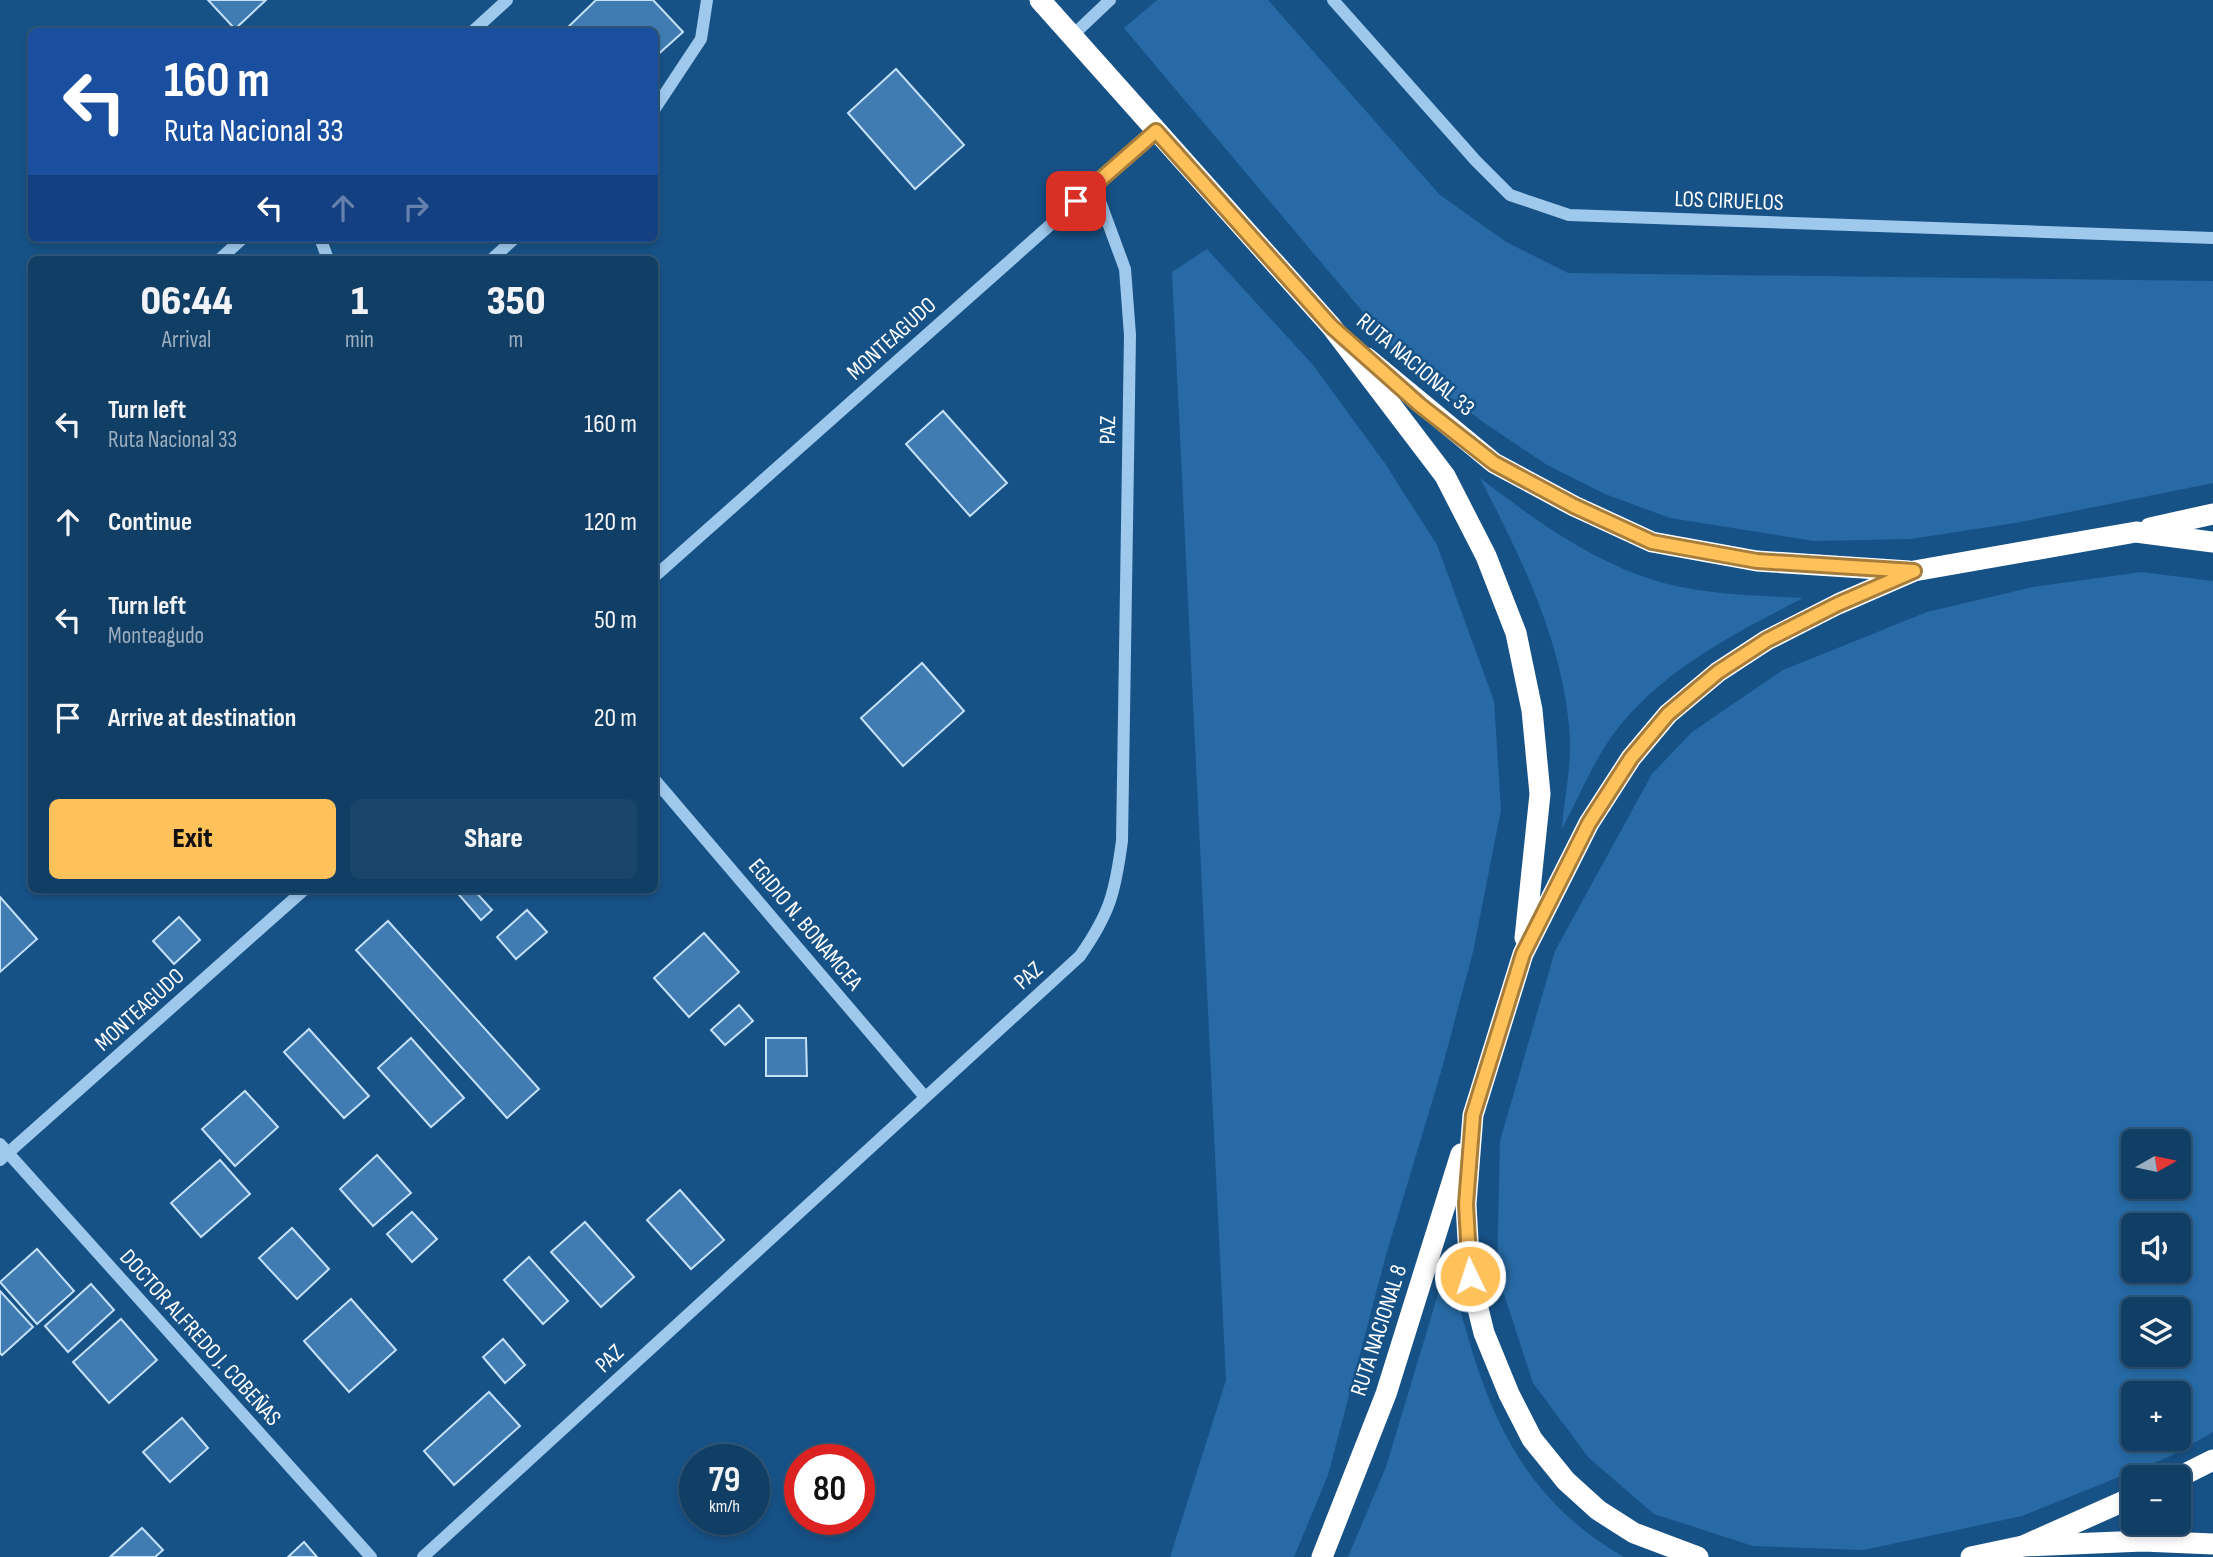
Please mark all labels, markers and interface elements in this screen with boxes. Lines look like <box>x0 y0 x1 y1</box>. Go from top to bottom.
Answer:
text: 160 m <box>164 52 270 111</box>
icon: left <box>49 56 140 147</box>
text: Ruta Nacional 33 <box>164 112 344 151</box>
pin <box>1046 171 1106 231</box>
icon: arrive <box>1057 182 1095 220</box>
street label: LOS CIRUELOS <box>1674 185 1784 217</box>
icon: left <box>251 189 289 227</box>
icon: ahead <box>324 189 362 227</box>
icon: right <box>397 189 435 227</box>
text: 06:44 <box>140 276 233 327</box>
text: 1 <box>351 276 368 327</box>
text: 350 <box>486 276 546 327</box>
street label: MONTEAGUDO <box>841 291 942 386</box>
street label: RUTA NACIONAL 33 <box>1351 307 1480 422</box>
text: Arrival <box>162 326 211 354</box>
text: min <box>345 326 374 354</box>
text: m <box>509 326 523 354</box>
text: Turn left <box>108 395 186 426</box>
icon: left <box>49 405 87 443</box>
text: 160 m <box>584 409 637 440</box>
street label: PAZ <box>1094 415 1122 445</box>
text: Ruta Nacional 33 <box>108 426 237 454</box>
icon: ahead <box>49 503 87 541</box>
text: Continue <box>108 507 192 538</box>
text: 120 m <box>584 507 637 538</box>
text: Turn left <box>108 591 186 622</box>
icon: left <box>49 601 87 639</box>
text: 50 m <box>594 605 637 636</box>
text: Monteagudo <box>108 622 204 650</box>
icon: arrive <box>49 699 87 737</box>
text: Arrive at destination <box>108 703 296 734</box>
text: 20 m <box>594 703 637 734</box>
button: Exit <box>49 799 336 879</box>
button: Share <box>350 799 637 879</box>
street label: EGIDIO N. BONAMCEA <box>742 853 868 996</box>
street label: PAZ <box>1009 955 1049 996</box>
street label: MONTEAGUDO <box>89 962 190 1057</box>
north arrow <box>2121 1129 2191 1199</box>
map controls <box>2121 1129 2191 1535</box>
button: sound <box>2121 1213 2191 1283</box>
position arrow <box>1433 1239 1507 1313</box>
street label: DOCTOR ALFREDO J. COBEÑAS <box>114 1244 287 1432</box>
street label: RUTA NACIONAL 8 <box>1345 1261 1413 1399</box>
button: layers <box>2121 1297 2191 1367</box>
street label: PAZ <box>590 1338 630 1379</box>
button: + <box>2121 1381 2191 1451</box>
speed limit sign: 80 <box>784 1444 875 1535</box>
text: 79 <box>709 1459 740 1502</box>
button: − <box>2121 1465 2191 1535</box>
text: km/h <box>709 1496 740 1517</box>

